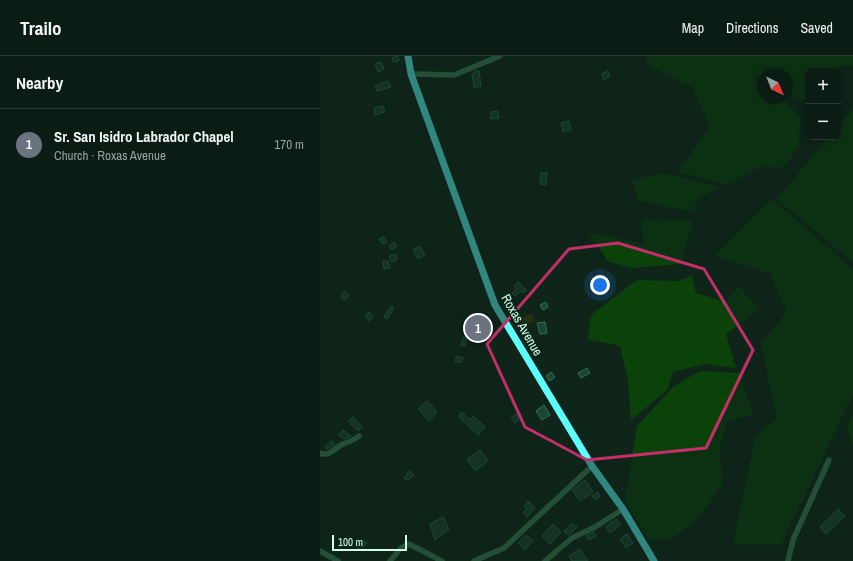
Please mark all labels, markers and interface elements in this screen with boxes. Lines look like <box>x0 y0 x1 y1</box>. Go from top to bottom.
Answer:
text: Trailo <box>20 15 62 41</box>
text: Map <box>682 19 704 37</box>
text: Directions <box>726 19 778 37</box>
text: Saved <box>800 19 833 37</box>
north arrow <box>757 68 793 104</box>
map controls <box>805 68 841 140</box>
button: + <box>805 68 841 104</box>
text: Nearby <box>16 71 63 94</box>
button: − <box>805 104 841 140</box>
text: Sr. San Isidro Labrador Chapel <box>54 126 234 147</box>
text: 1 <box>26 136 32 153</box>
text: 170 m <box>274 136 304 153</box>
text: Church · Roxas Avenue <box>54 147 166 164</box>
your location <box>590 275 610 295</box>
street label: Roxas Avenue <box>497 291 547 359</box>
pin: 1 <box>465 313 491 343</box>
scale bar <box>332 533 407 552</box>
text: 100 m <box>338 535 363 549</box>

